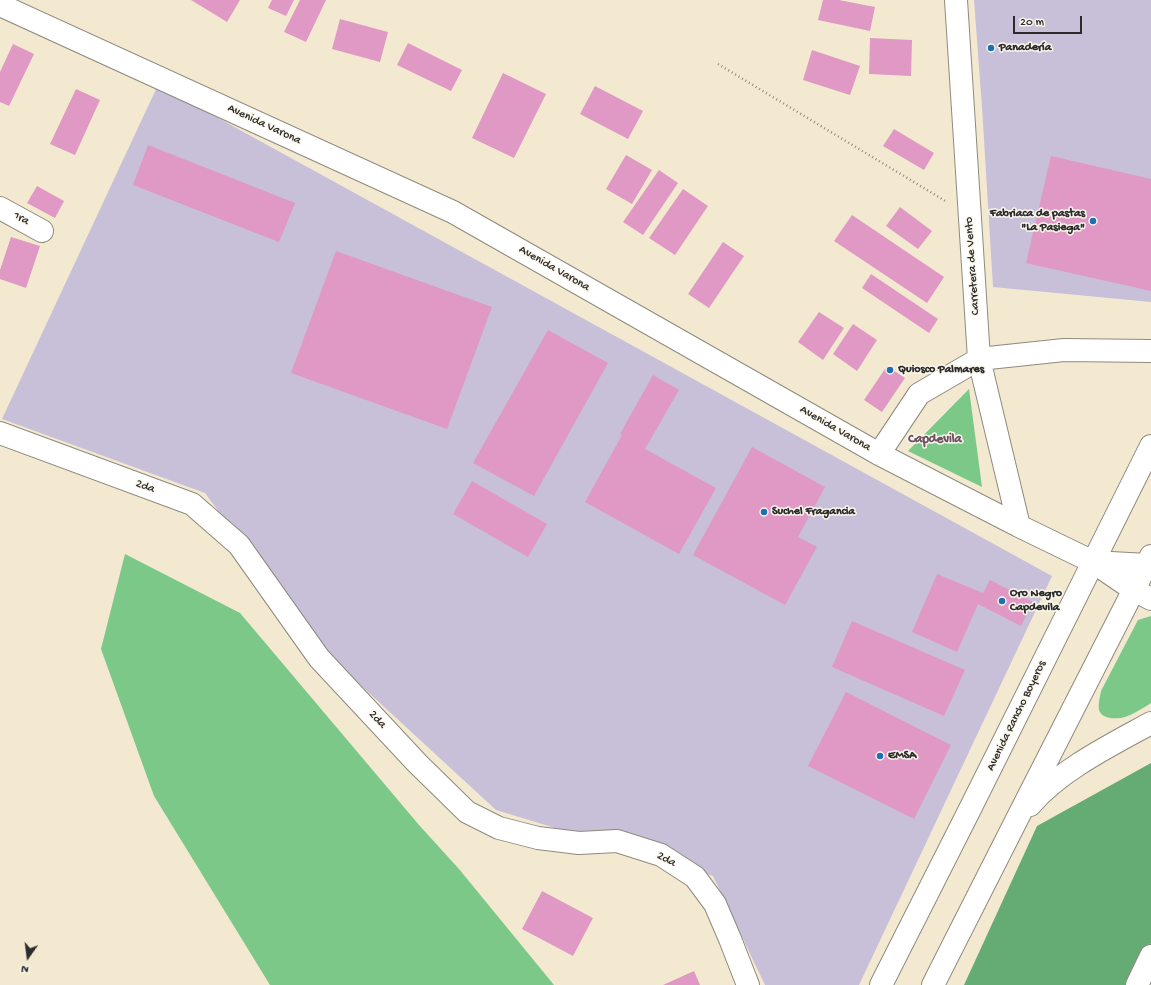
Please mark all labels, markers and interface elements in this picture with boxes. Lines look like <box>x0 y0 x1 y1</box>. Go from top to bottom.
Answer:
scale bar <box>1015 8 1084 34</box>
text: 20 m <box>1020 16 1044 30</box>
place label: Panadería <box>999 41 1051 55</box>
marker: Panadería <box>986 43 996 53</box>
street label: Avenida Varona <box>225 102 303 148</box>
place label: Fabriaca de pastas "La Pasiega" <box>990 207 1085 235</box>
street label: 1ra <box>11 209 31 229</box>
street label: Carretera de Vento <box>962 216 984 316</box>
marker: Fabriaca de pastas "La Pasiega" <box>1088 216 1098 226</box>
street label: Avenida Varona <box>516 243 592 295</box>
place label: Quiosco Palmares <box>898 363 984 377</box>
marker: Quiosco Palmares <box>885 365 895 375</box>
street label: Avenida Varona <box>797 403 873 455</box>
district label: Capdevila <box>908 432 962 448</box>
street label: 2da <box>133 477 157 497</box>
place label: Suchel Fragancia <box>772 505 855 519</box>
marker: Suchel Fragancia <box>759 507 769 517</box>
place label: Oro Negro Capdevila <box>1010 587 1062 615</box>
marker: Oro Negro Capdevila <box>997 596 1007 606</box>
street label: Avenida Rancho Boyeros <box>984 658 1050 774</box>
street label: 2da <box>365 708 389 732</box>
place label: EMSA <box>888 749 916 763</box>
marker: EMSA <box>875 751 885 761</box>
street label: 2da <box>654 849 678 871</box>
north arrow <box>8 937 48 977</box>
text: N <box>20 962 30 975</box>

